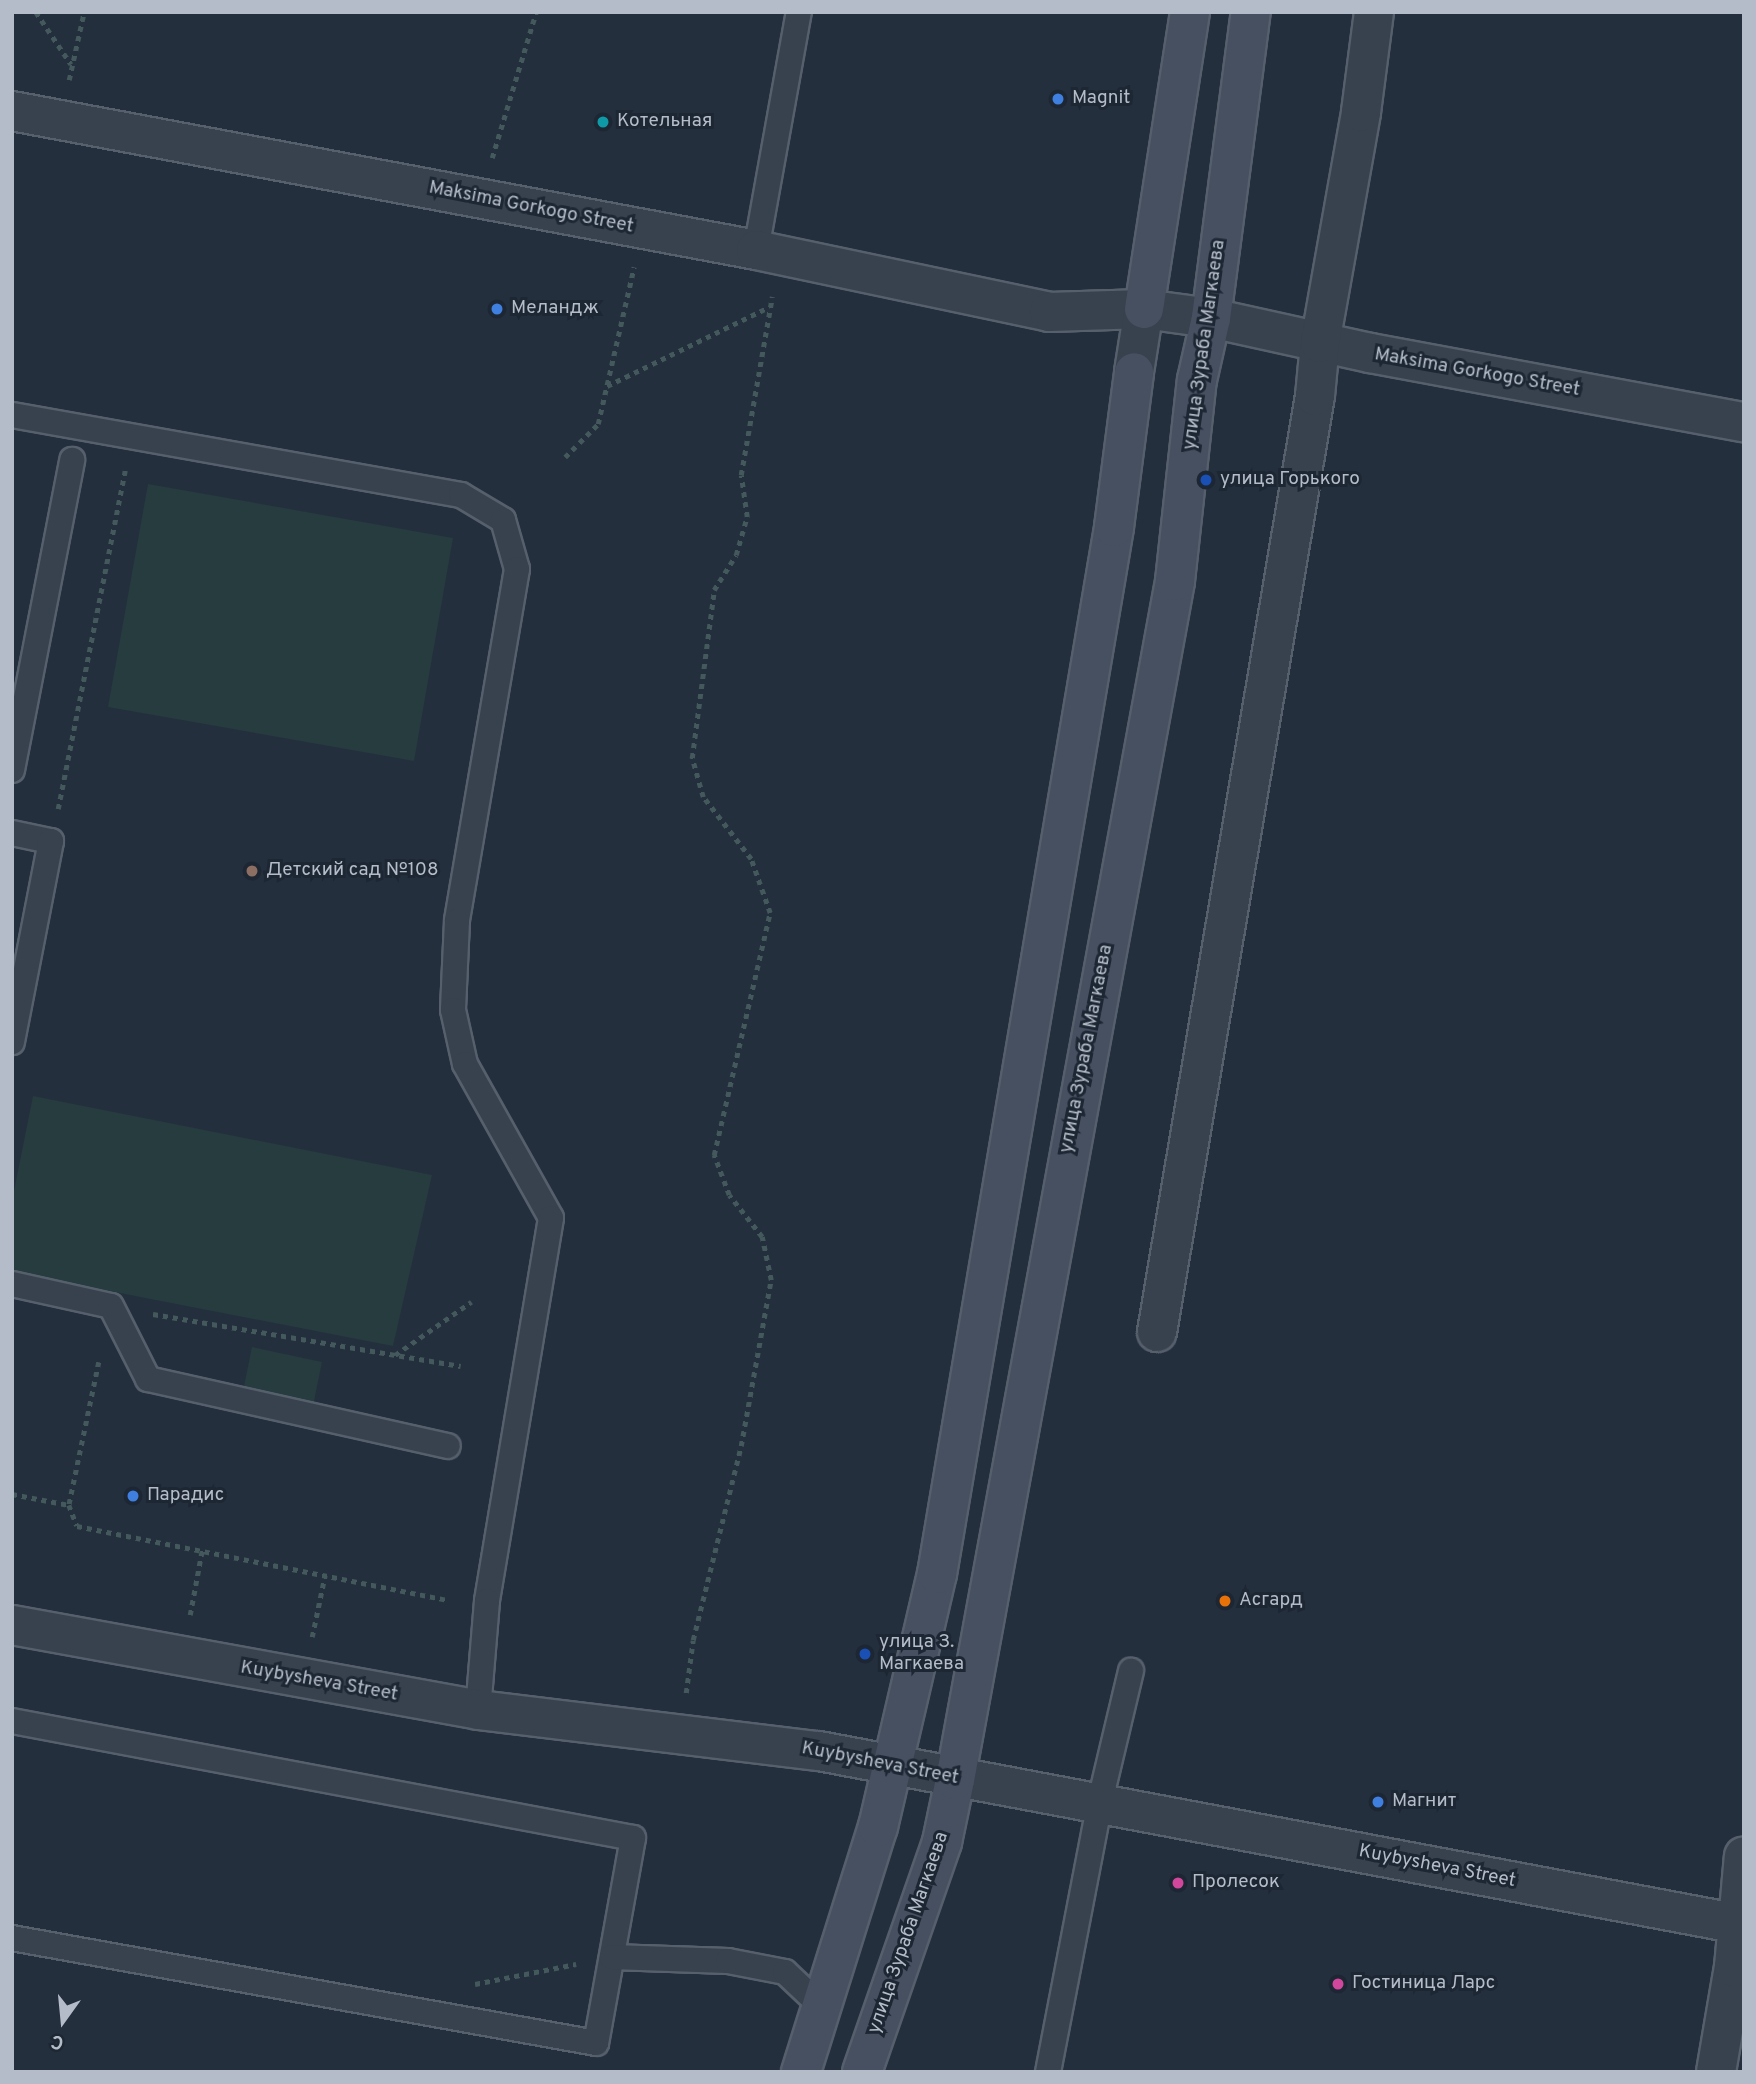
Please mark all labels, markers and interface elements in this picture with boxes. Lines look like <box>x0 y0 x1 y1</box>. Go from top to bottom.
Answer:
place label: Magnit <box>1072 88 1131 110</box>
marker: Magnit <box>1050 91 1066 107</box>
place label: Котельная <box>617 111 712 133</box>
marker: Котельная <box>595 114 611 130</box>
street label: Maksima Gorkogo Street <box>427 177 635 239</box>
street label: улица Зураба Магкаева <box>1179 238 1231 452</box>
place label: Меландж <box>511 298 599 320</box>
marker: Меландж <box>489 301 505 317</box>
street label: Maksima Gorkogo Street <box>1373 344 1581 402</box>
place label: улица Горького <box>1220 469 1360 491</box>
marker: улица Горького <box>1198 472 1214 488</box>
place label: Детский сад №108 <box>266 860 439 882</box>
marker: Детский сад №108 <box>244 863 260 879</box>
street label: улица Зураба Магкаева <box>1056 943 1118 1155</box>
place label: Парадис <box>147 1485 224 1507</box>
marker: Парадис <box>125 1488 141 1504</box>
place label: Асгард <box>1239 1590 1303 1612</box>
marker: Асгард <box>1217 1593 1233 1609</box>
place label: улица З. Магкаева <box>879 1632 964 1676</box>
marker: улица З. Магкаева <box>857 1646 873 1662</box>
street label: Kuybysheva Street <box>238 1657 400 1707</box>
street label: Kuybysheva Street <box>800 1738 960 1790</box>
place label: Магнит <box>1392 1791 1456 1813</box>
marker: Магнит <box>1370 1794 1386 1810</box>
street label: улица Зураба Магкаева <box>864 1829 954 2037</box>
street label: Kuybysheva Street <box>1357 1841 1517 1893</box>
place label: Пролесок <box>1192 1872 1280 1894</box>
marker: Пролесок <box>1170 1875 1186 1891</box>
place label: Гостиница Ларс <box>1352 1973 1495 1995</box>
marker: Гостиница Ларс <box>1330 1976 1346 1992</box>
north arrow <box>28 1986 98 2056</box>
text: С <box>49 2028 67 2054</box>

